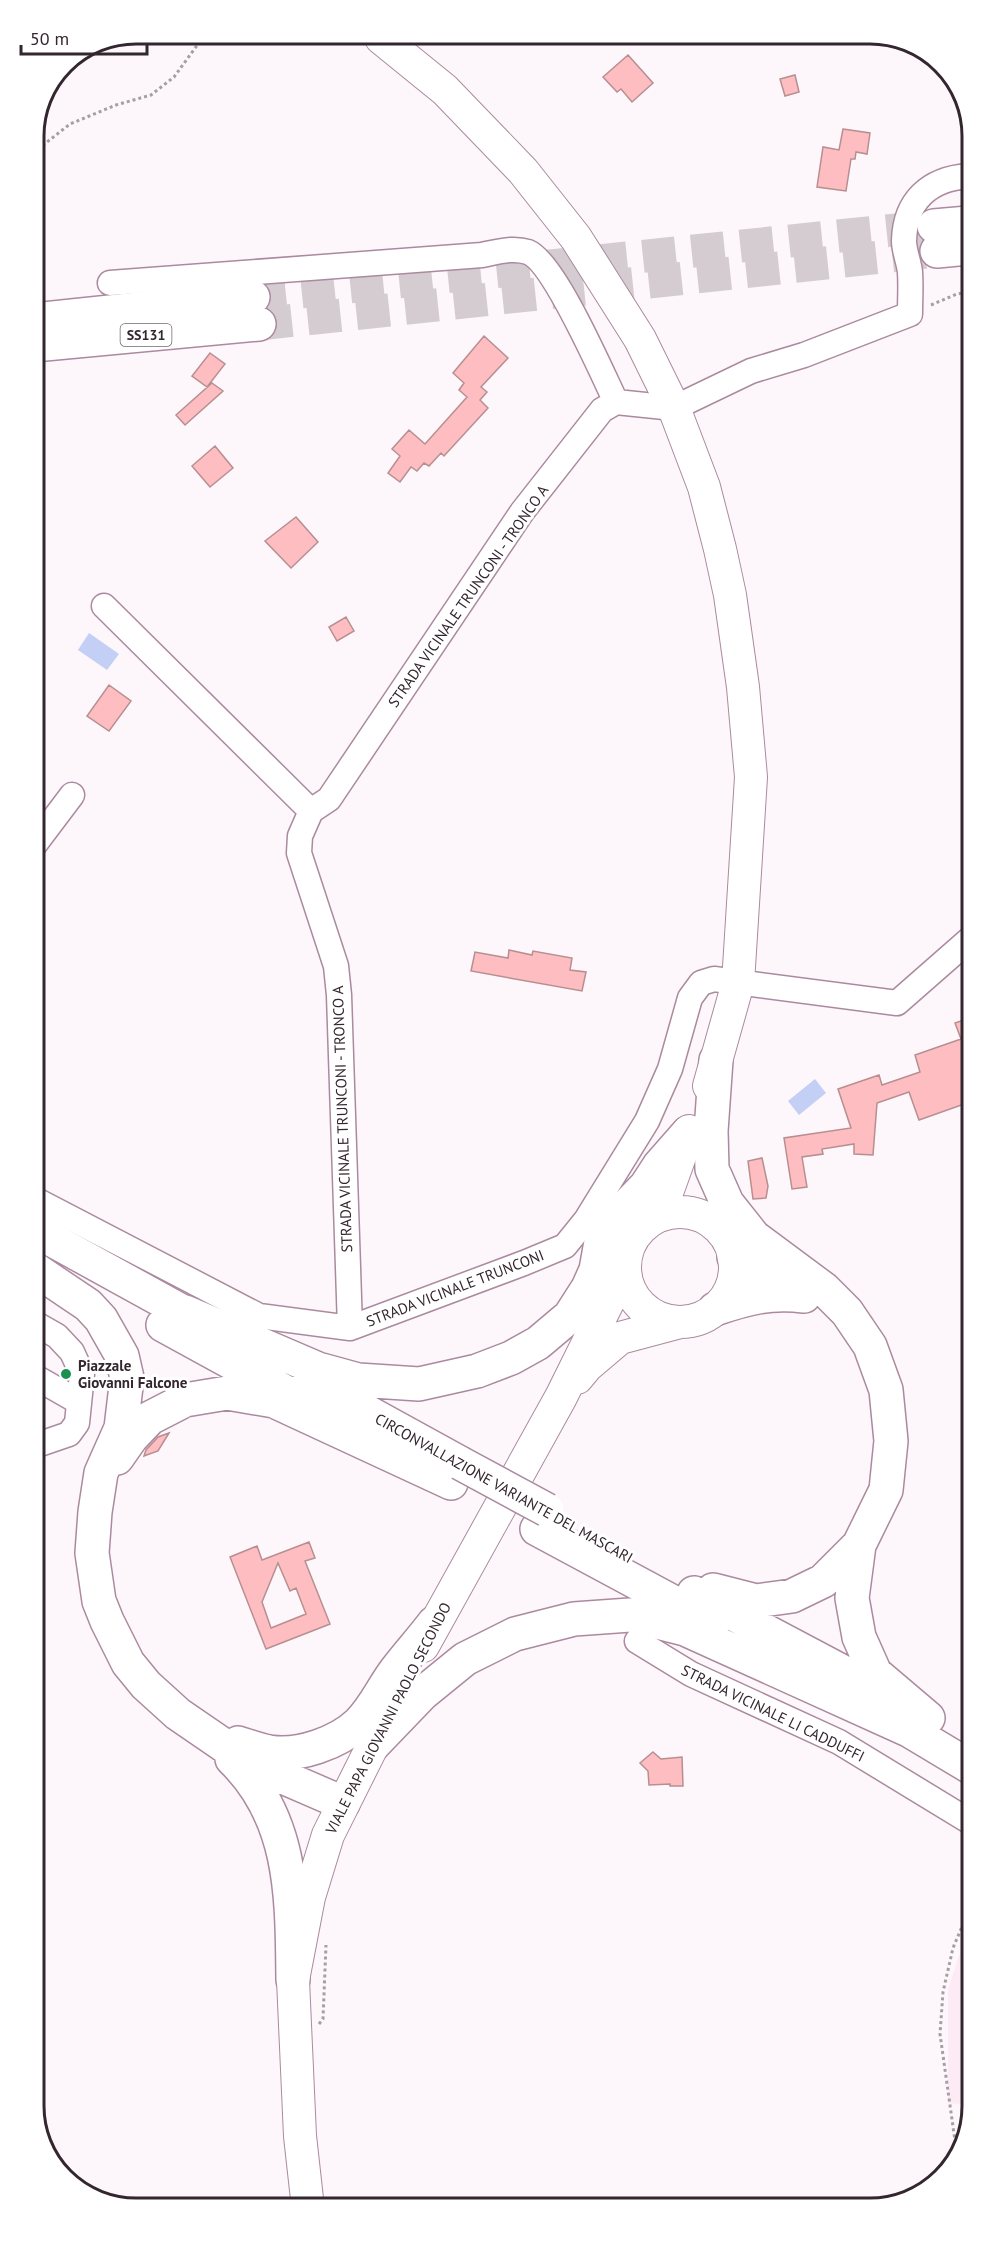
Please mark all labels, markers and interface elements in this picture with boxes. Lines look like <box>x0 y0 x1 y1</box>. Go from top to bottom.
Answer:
scale bar <box>21 18 147 56</box>
text: 50 m <box>30 27 69 50</box>
road number: SS131 <box>120 324 172 346</box>
street label: STRADA VICINALE TRUNCONI - TRONCO A <box>384 481 552 711</box>
street label: STRADA VICINALE TRUNCONI - TRONCO A <box>328 985 356 1253</box>
street label: STRADA VICINALE TRUNCONI <box>363 1245 547 1331</box>
place label: Piazzale Giovanni Falcone <box>78 1356 188 1392</box>
marker: Piazzale Giovanni Falcone <box>59 1367 73 1381</box>
street label: CIRCONVALLAZIONE VARIANTE DEL MASCARI <box>372 1409 636 1567</box>
street label: VIALE PAPA GIOVANNI PAOLO SECONDO <box>321 1599 455 1838</box>
street label: STRADA VICINALE LI CADDUFFI <box>678 1660 868 1766</box>

